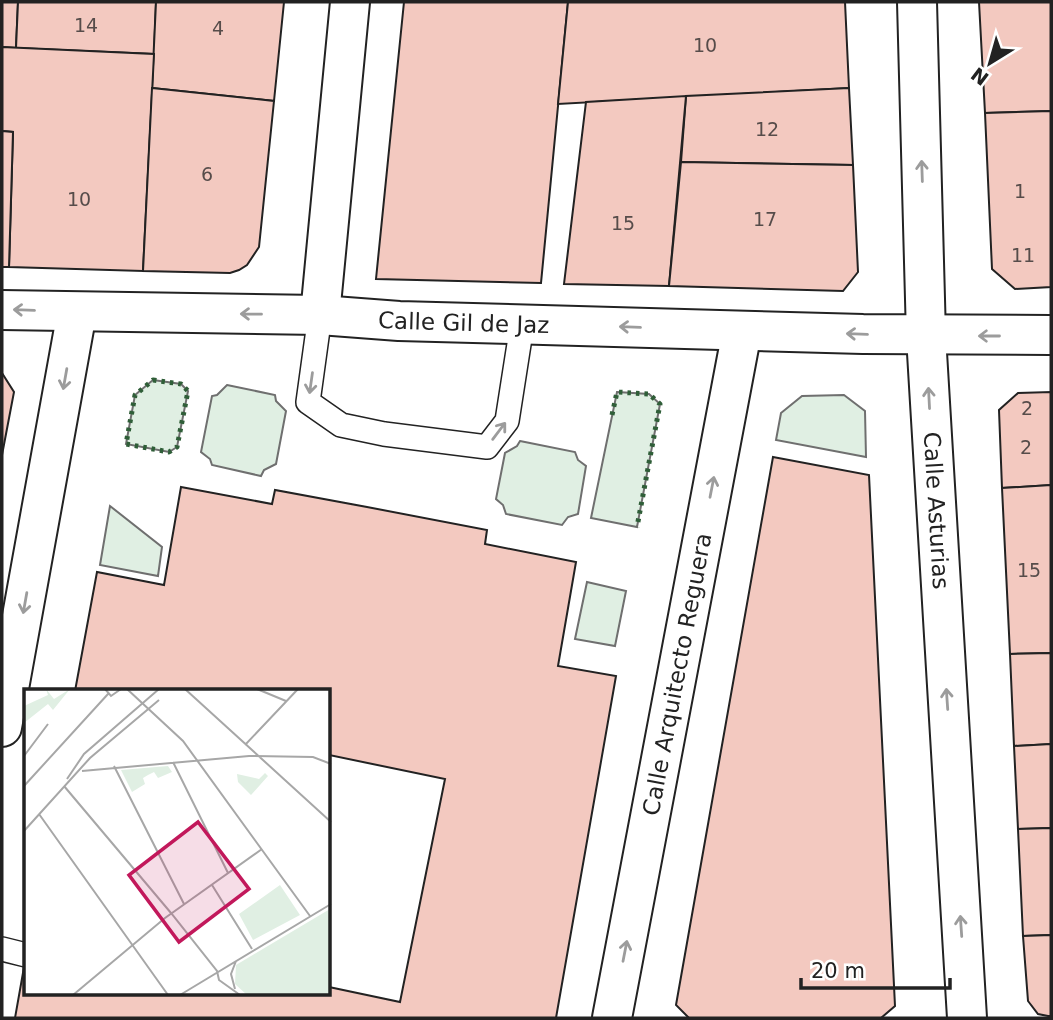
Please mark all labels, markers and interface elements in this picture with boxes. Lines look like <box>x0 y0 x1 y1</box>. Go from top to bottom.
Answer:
house number: 14 <box>74 14 98 36</box>
house number: 4 <box>212 17 224 39</box>
north arrow <box>955 28 1025 98</box>
house number: 10 <box>693 34 717 56</box>
text: N <box>967 63 993 90</box>
house number: 12 <box>755 118 779 140</box>
one-way arrow <box>915 160 928 183</box>
house number: 6 <box>201 163 213 185</box>
house number: 1 <box>1014 180 1026 202</box>
house number: 10 <box>67 188 91 210</box>
house number: 17 <box>753 208 777 230</box>
house number: 15 <box>611 212 635 234</box>
house number: 11 <box>1011 244 1035 266</box>
one-way arrow <box>13 304 36 317</box>
street label: Calle Gil de Jaz <box>377 306 550 338</box>
one-way arrow <box>240 307 263 321</box>
one-way arrow <box>619 321 642 334</box>
one-way arrow <box>846 328 869 341</box>
one-way arrow <box>977 329 1000 343</box>
one-way arrow <box>58 367 71 390</box>
one-way arrow <box>304 371 317 394</box>
one-way arrow <box>922 387 935 410</box>
house number: 2 <box>1021 397 1033 419</box>
one-way arrow <box>492 422 507 440</box>
street label: Calle Asturias <box>919 431 954 590</box>
house number: 2 <box>1020 436 1032 458</box>
one-way arrow <box>706 476 720 499</box>
street label: Calle Arquitecto Reguera <box>638 531 717 818</box>
house number: 15 <box>1017 559 1041 581</box>
one-way arrow <box>17 591 31 614</box>
one-way arrow <box>940 688 953 710</box>
inset map <box>24 689 331 996</box>
one-way arrow <box>955 914 968 937</box>
one-way arrow <box>619 940 632 963</box>
scale bar <box>801 946 950 990</box>
text: 20 m <box>811 959 865 983</box>

